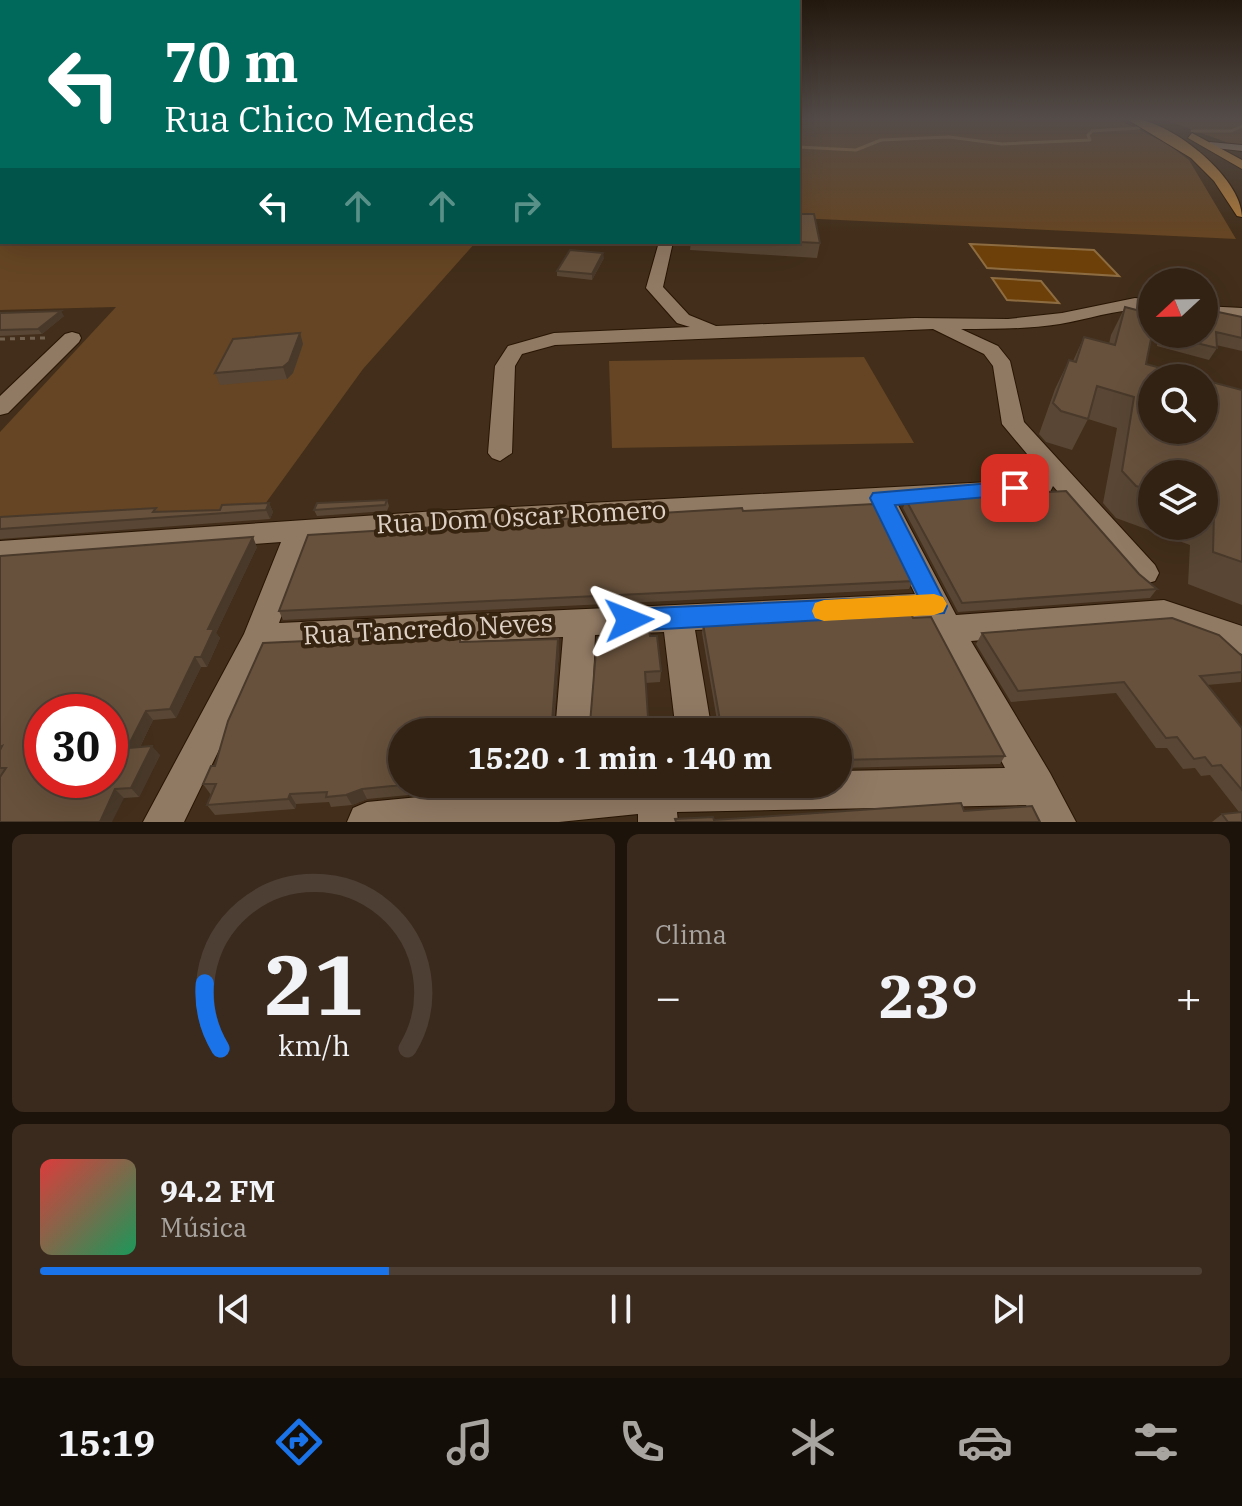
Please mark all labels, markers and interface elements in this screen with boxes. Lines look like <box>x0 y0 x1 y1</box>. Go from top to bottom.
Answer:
text: 70 m <box>164 25 299 97</box>
icon: left <box>32 32 136 136</box>
text: Rua Chico Mendes <box>164 95 475 142</box>
icon: left <box>252 184 296 228</box>
icon: ahead <box>336 184 380 228</box>
icon: ahead <box>420 184 464 228</box>
icon: right <box>504 184 548 228</box>
north arrow <box>1138 268 1218 348</box>
map controls <box>1138 268 1218 540</box>
button: search <box>1138 364 1218 444</box>
pin <box>981 454 1049 522</box>
button: layers <box>1138 460 1218 540</box>
icon: arrive <box>993 466 1037 510</box>
street label: Rua Dom Oscar Romero <box>375 491 667 541</box>
position arrow <box>587 578 671 662</box>
street label: Rua Tancredo Neves <box>302 604 554 652</box>
speed limit sign: 30 <box>24 694 128 798</box>
text: 15:20 · 1 min · 140 m <box>468 738 772 777</box>
text: Clima <box>655 917 727 951</box>
text: 21 <box>264 930 363 1038</box>
text: 23° <box>878 956 979 1035</box>
text: − <box>655 968 681 1025</box>
text: + <box>1176 968 1202 1025</box>
text: km/h <box>277 1027 350 1064</box>
text: 94.2 FM <box>160 1171 275 1210</box>
text: Música <box>160 1210 247 1244</box>
icon: previous <box>212 1287 256 1331</box>
icon: pause <box>599 1287 643 1331</box>
icon: next <box>986 1287 1030 1331</box>
icon: directions <box>271 1414 327 1470</box>
icon: music <box>442 1414 498 1470</box>
icon: phone <box>614 1414 670 1470</box>
icon: climate <box>785 1414 841 1470</box>
icon: car <box>957 1414 1013 1470</box>
icon: filters <box>1128 1414 1184 1470</box>
text: 15:19 <box>58 1419 155 1466</box>

